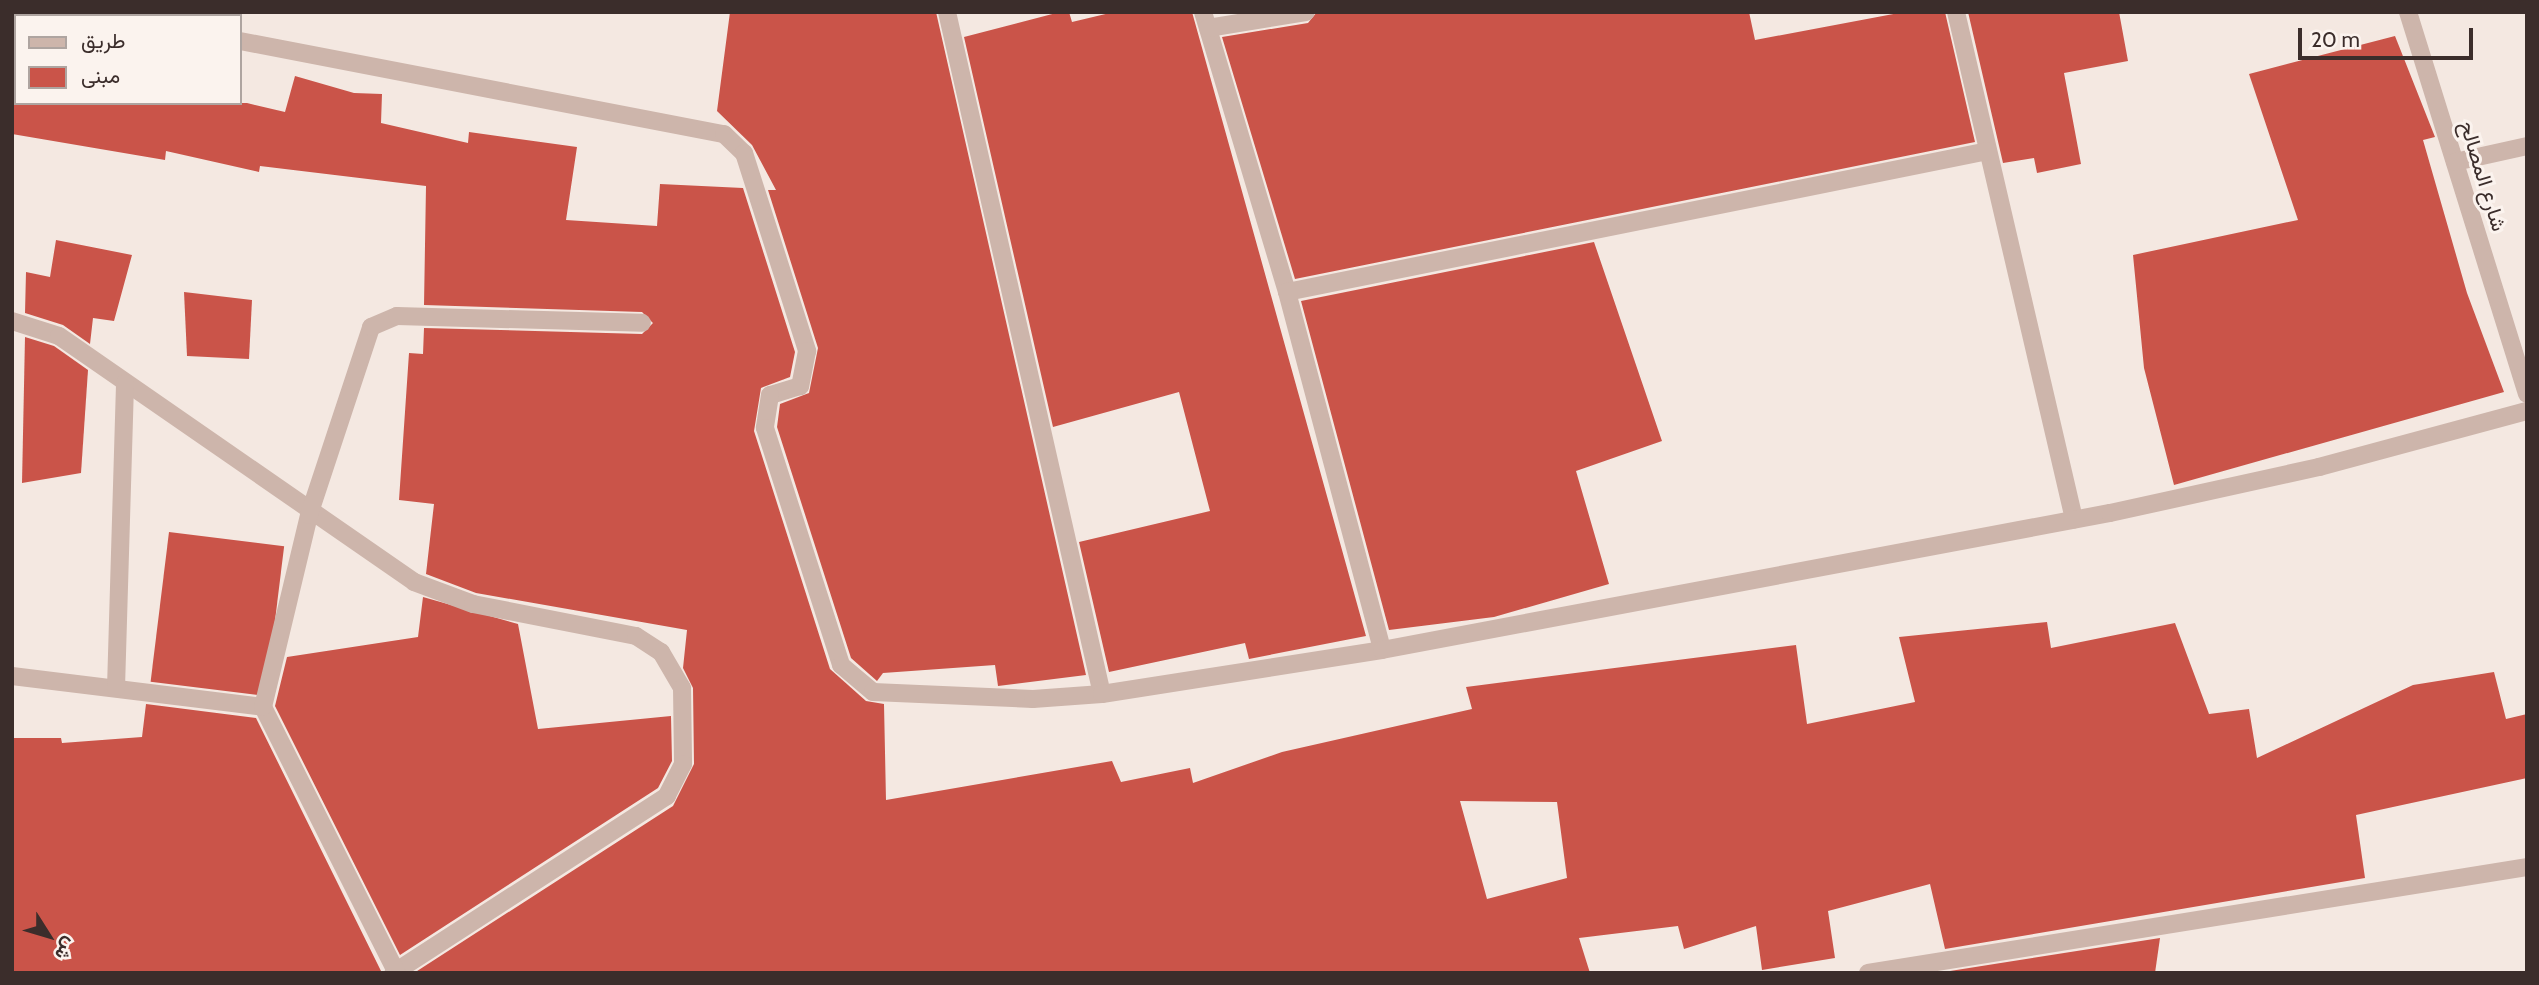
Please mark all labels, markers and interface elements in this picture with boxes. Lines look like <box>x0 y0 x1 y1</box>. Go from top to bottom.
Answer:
legend <box>14 14 242 105</box>
scale bar <box>2301 14 2476 58</box>
text: 20 m <box>2311 27 2360 52</box>
text: طريق <box>81 28 126 53</box>
text: مبنى <box>81 63 120 88</box>
street label: شارع المصالح <box>2454 118 2512 234</box>
north arrow <box>14 901 84 971</box>
text: ش <box>50 933 82 965</box>

